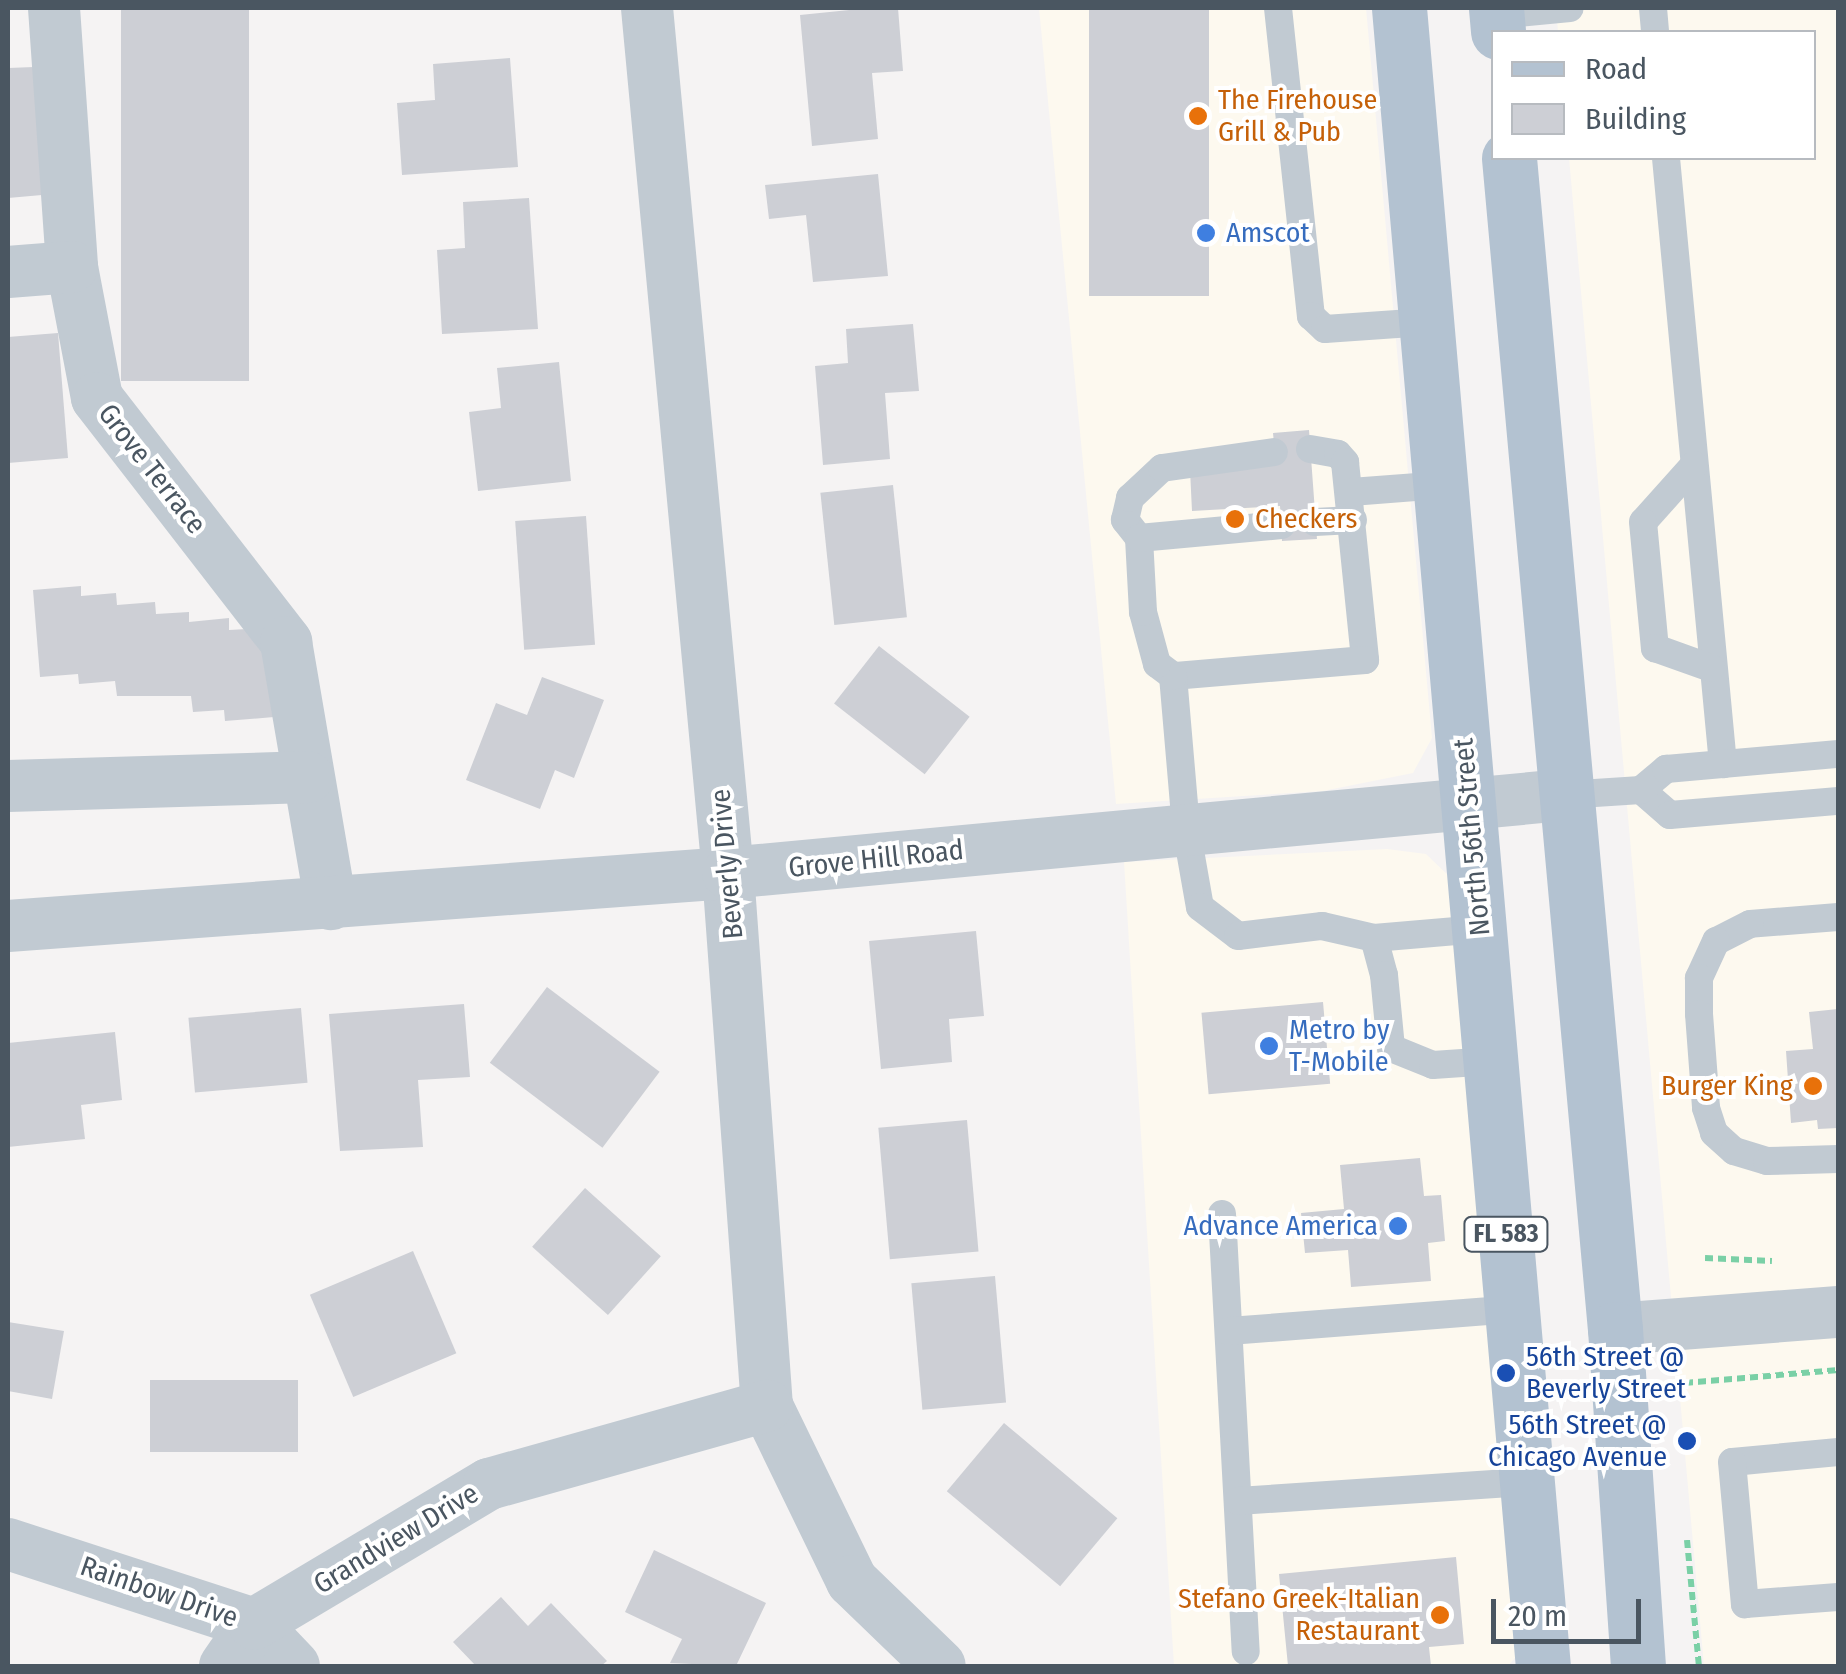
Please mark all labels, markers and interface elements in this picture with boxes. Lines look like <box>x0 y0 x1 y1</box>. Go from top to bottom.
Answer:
legend <box>1491 30 1816 160</box>
text: Road <box>1585 51 1647 87</box>
place label: The Firehouse Grill & Pub <box>1218 83 1377 149</box>
text: Building <box>1585 101 1686 137</box>
marker: The Firehouse Grill & Pub <box>1187 105 1209 127</box>
place label: Amscot <box>1226 216 1310 250</box>
marker: Amscot <box>1195 222 1217 244</box>
street label: Grove Terrace <box>91 397 213 541</box>
place label: Checkers <box>1255 502 1357 536</box>
marker: Checkers <box>1224 508 1246 530</box>
street label: North 56th Street <box>1447 737 1497 937</box>
street label: Beverly Drive <box>704 788 750 940</box>
street label: Grove Hill Road <box>787 833 965 885</box>
place label: Metro by T-Mobile <box>1289 1013 1389 1079</box>
marker: Metro by T-Mobile <box>1258 1035 1280 1057</box>
place label: Burger King <box>1661 1069 1793 1103</box>
marker: Burger King <box>1802 1075 1824 1097</box>
place label: Advance America <box>1184 1209 1378 1243</box>
road number: FL 583 <box>1461 1214 1551 1254</box>
marker: Advance America <box>1387 1215 1409 1237</box>
place label: 56th Street @ Beverly Street <box>1526 1340 1686 1406</box>
marker: 56th Street @ Beverly Street <box>1495 1362 1517 1384</box>
place label: 56th Street @ Chicago Avenue <box>1488 1408 1667 1474</box>
marker: 56th Street @ Chicago Avenue <box>1676 1430 1698 1452</box>
street label: Grandview Drive <box>308 1477 484 1601</box>
street label: Rainbow Drive <box>76 1549 242 1635</box>
scale bar <box>1496 1579 1646 1641</box>
place label: Stefano Greek-Italian Restaurant <box>1178 1582 1420 1648</box>
text: 20 m <box>1508 1598 1567 1634</box>
marker: Stefano Greek-Italian Restaurant <box>1429 1604 1451 1626</box>

